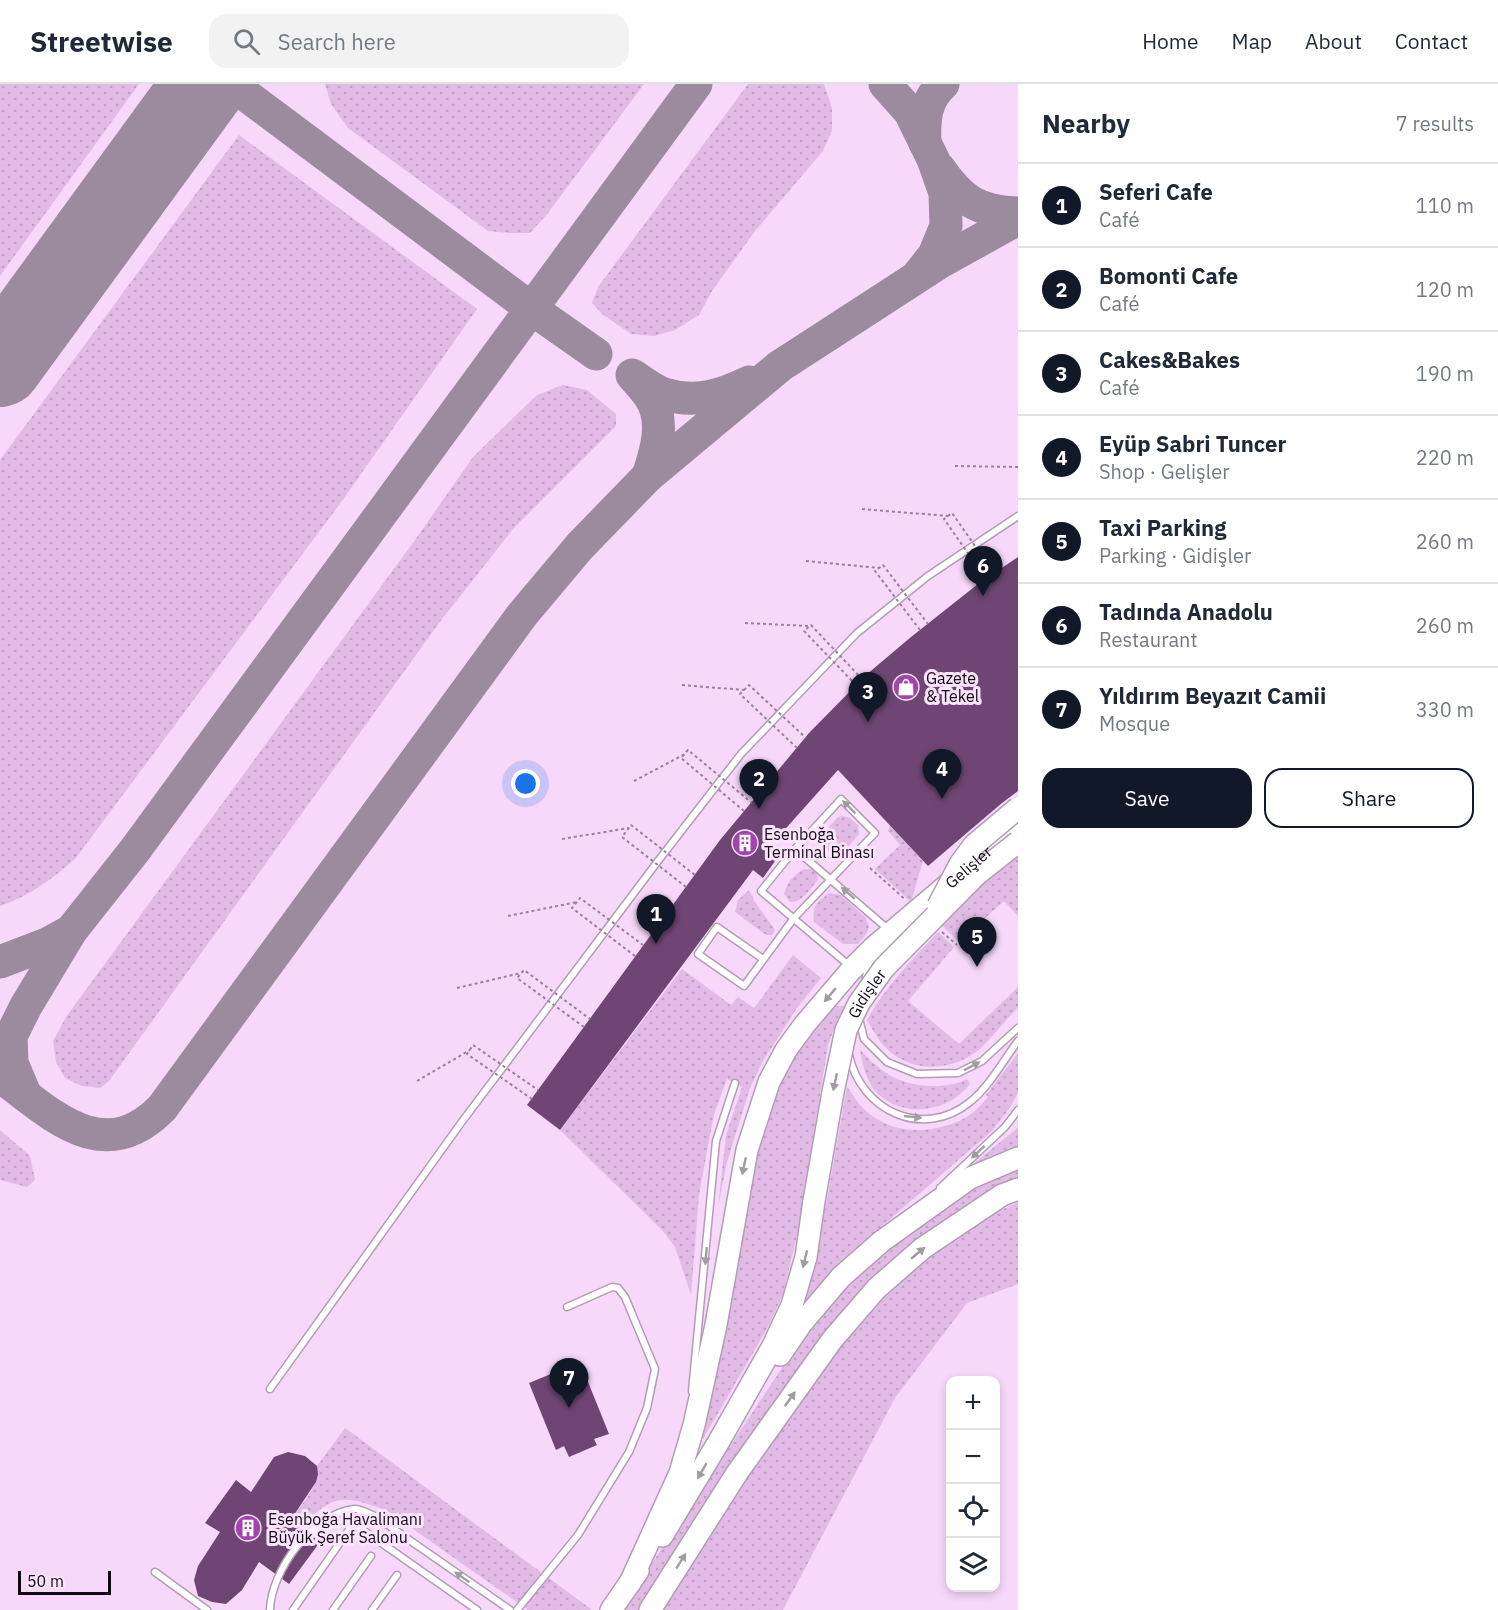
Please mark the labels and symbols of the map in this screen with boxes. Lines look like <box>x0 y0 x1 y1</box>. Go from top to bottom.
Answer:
pin: 6 <box>964 546 1002 596</box>
place label: Gazete & Tekel <box>926 668 979 706</box>
pin: 3 <box>848 672 888 722</box>
shop icon: Gazete & Tekel <box>891 672 921 702</box>
pin: 4 <box>922 750 962 799</box>
pin: 2 <box>740 760 778 809</box>
your location <box>511 769 540 798</box>
one-way arrow <box>842 800 856 814</box>
place label: Esenboğa Terminal Binası <box>764 824 874 862</box>
building icon: Esenboğa Terminal Binası <box>730 828 760 858</box>
street label: Gelişler <box>941 842 996 893</box>
one-way arrow <box>841 887 856 900</box>
pin: 1 <box>636 894 676 944</box>
pin: 5 <box>958 918 996 967</box>
street label: Gidişler <box>843 965 890 1021</box>
one-way arrow <box>824 987 837 1002</box>
one-way arrow <box>964 1061 981 1071</box>
one-way arrow <box>830 1073 839 1092</box>
one-way arrow <box>904 1112 923 1122</box>
one-way arrow <box>971 1145 985 1159</box>
one-way arrow <box>739 1157 748 1176</box>
one-way arrow <box>701 1246 710 1265</box>
one-way arrow <box>910 1247 925 1260</box>
one-way arrow <box>799 1250 809 1268</box>
pin: 7 <box>550 1358 588 1408</box>
one-way arrow <box>784 1391 796 1407</box>
one-way arrow <box>696 1463 707 1479</box>
place label: Esenboğa Havalimanı Büyük Şeref Salonu <box>268 1509 422 1547</box>
building icon: Esenboğa Havalimanı Büyük Şeref Salonu <box>233 1513 263 1543</box>
one-way arrow <box>676 1552 687 1569</box>
scale bar <box>18 1568 111 1596</box>
one-way arrow <box>455 1571 471 1583</box>

